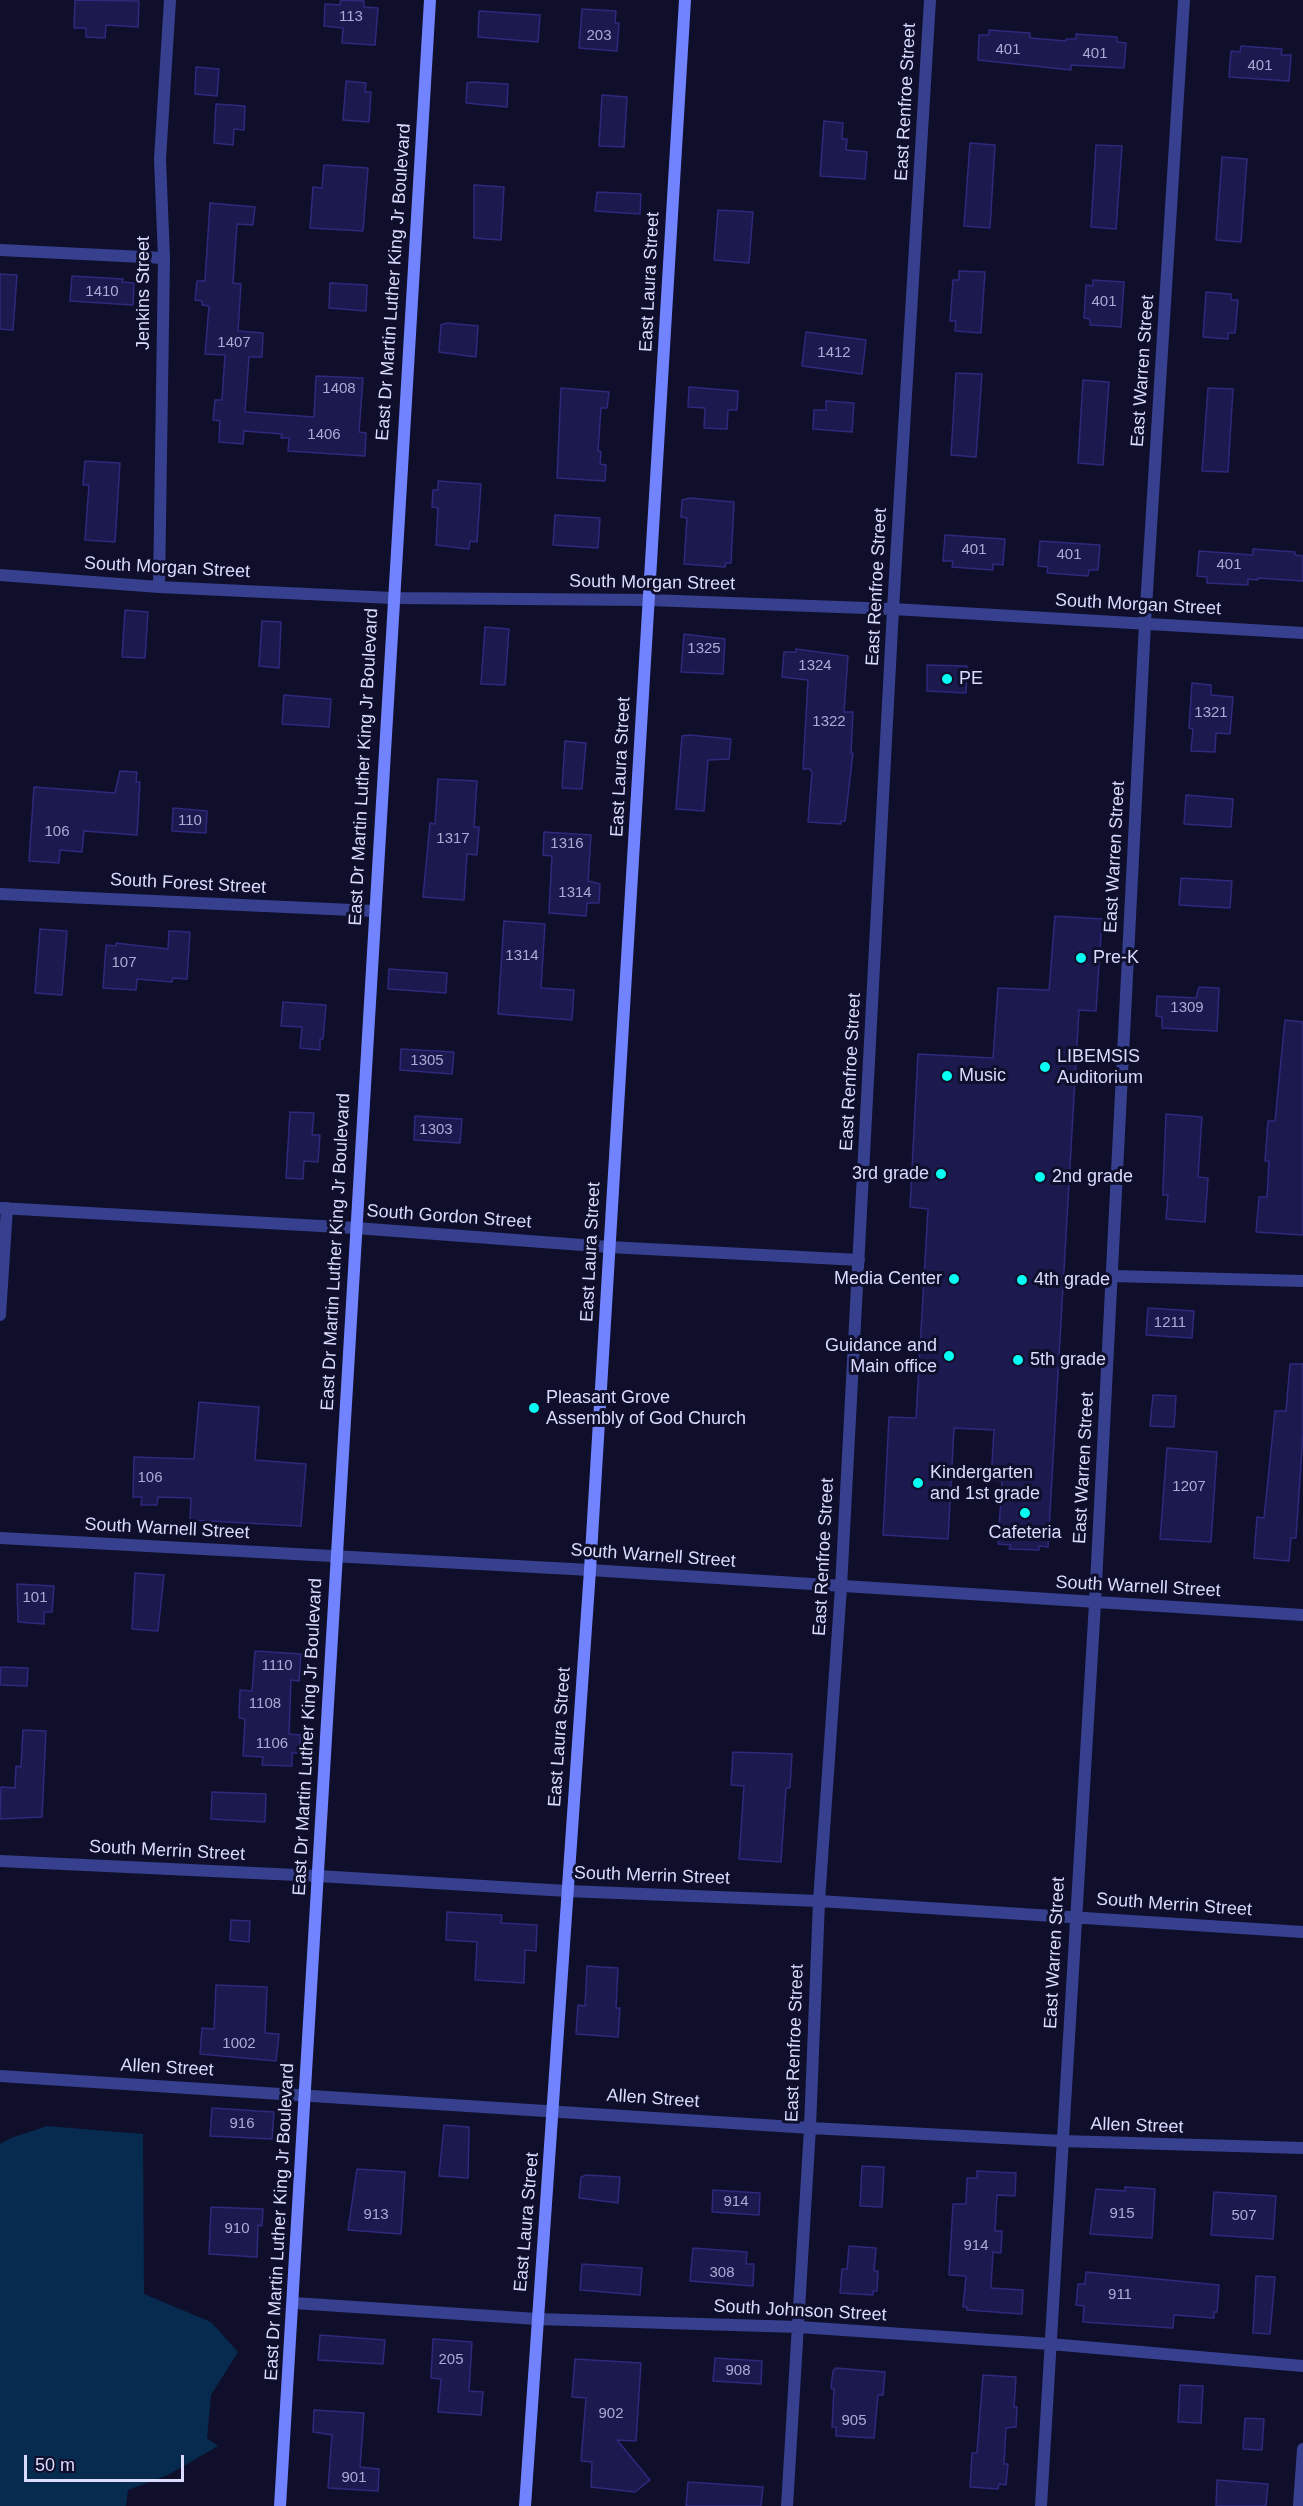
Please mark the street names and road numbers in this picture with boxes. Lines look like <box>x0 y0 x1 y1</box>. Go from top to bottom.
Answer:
street label: East Renfroe Street <box>891 23 921 181</box>
street label: East Dr Martin Luther King Jr Boulevard <box>372 123 416 441</box>
street label: East Laura Street <box>636 211 664 353</box>
street label: Jenkins Street <box>133 236 155 350</box>
street label: East Warren Street <box>1127 294 1159 448</box>
street label: East Renfroe Street <box>862 508 892 666</box>
street label: South Morgan Street <box>84 553 250 583</box>
street label: South Morgan Street <box>569 571 735 595</box>
street label: South Morgan Street <box>1055 590 1221 620</box>
street label: East Dr Martin Luther King Jr Boulevard <box>345 608 383 926</box>
street label: East Laura Street <box>607 696 635 838</box>
street label: East Warren Street <box>1100 780 1130 934</box>
street label: South Forest Street <box>110 869 266 899</box>
street label: East Renfroe Street <box>836 993 866 1151</box>
street label: East Dr Martin Luther King Jr Boulevard <box>317 1093 355 1411</box>
street label: East Laura Street <box>577 1181 605 1323</box>
street label: South Gordon Street <box>366 1200 532 1234</box>
street label: East Warren Street <box>1069 1391 1099 1545</box>
street label: East Renfroe Street <box>809 1478 839 1636</box>
street label: South Warnell Street <box>84 1514 250 1544</box>
street label: South Warnell Street <box>570 1539 736 1573</box>
street label: South Warnell Street <box>1055 1572 1221 1602</box>
street label: East Dr Martin Luther King Jr Boulevard <box>289 1578 327 1896</box>
street label: East Laura Street <box>544 1666 576 1808</box>
street label: South Merrin Street <box>89 1836 245 1866</box>
street label: South Merrin Street <box>574 1862 730 1890</box>
street label: East Warren Street <box>1040 1876 1070 2030</box>
street label: South Merrin Street <box>1095 1889 1253 1921</box>
street label: East Renfroe Street <box>781 1964 809 2122</box>
street label: Allen Street <box>120 2055 214 2081</box>
street label: East Dr Martin Luther King Jr Boulevard <box>261 2063 299 2381</box>
street label: Allen Street <box>606 2085 700 2113</box>
street label: Allen Street <box>1090 2114 1184 2138</box>
street label: East Laura Street <box>510 2151 544 2293</box>
street label: South Johnson Street <box>713 2296 887 2326</box>

